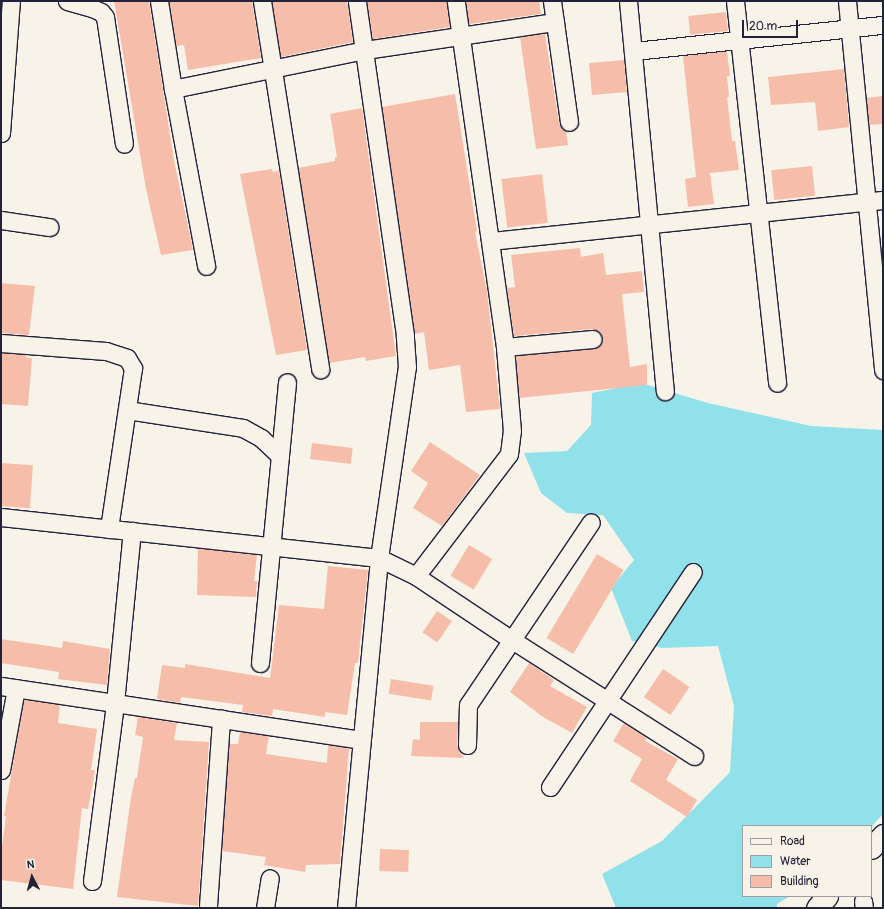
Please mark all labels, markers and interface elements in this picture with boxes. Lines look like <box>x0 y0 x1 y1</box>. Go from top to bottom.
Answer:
scale bar <box>744 12 800 38</box>
text: 20 m <box>749 19 777 34</box>
legend <box>742 825 872 897</box>
text: Road <box>780 834 805 849</box>
text: Water <box>780 854 811 869</box>
north arrow <box>12 857 52 897</box>
text: N <box>26 858 35 871</box>
text: Building <box>780 874 819 889</box>

